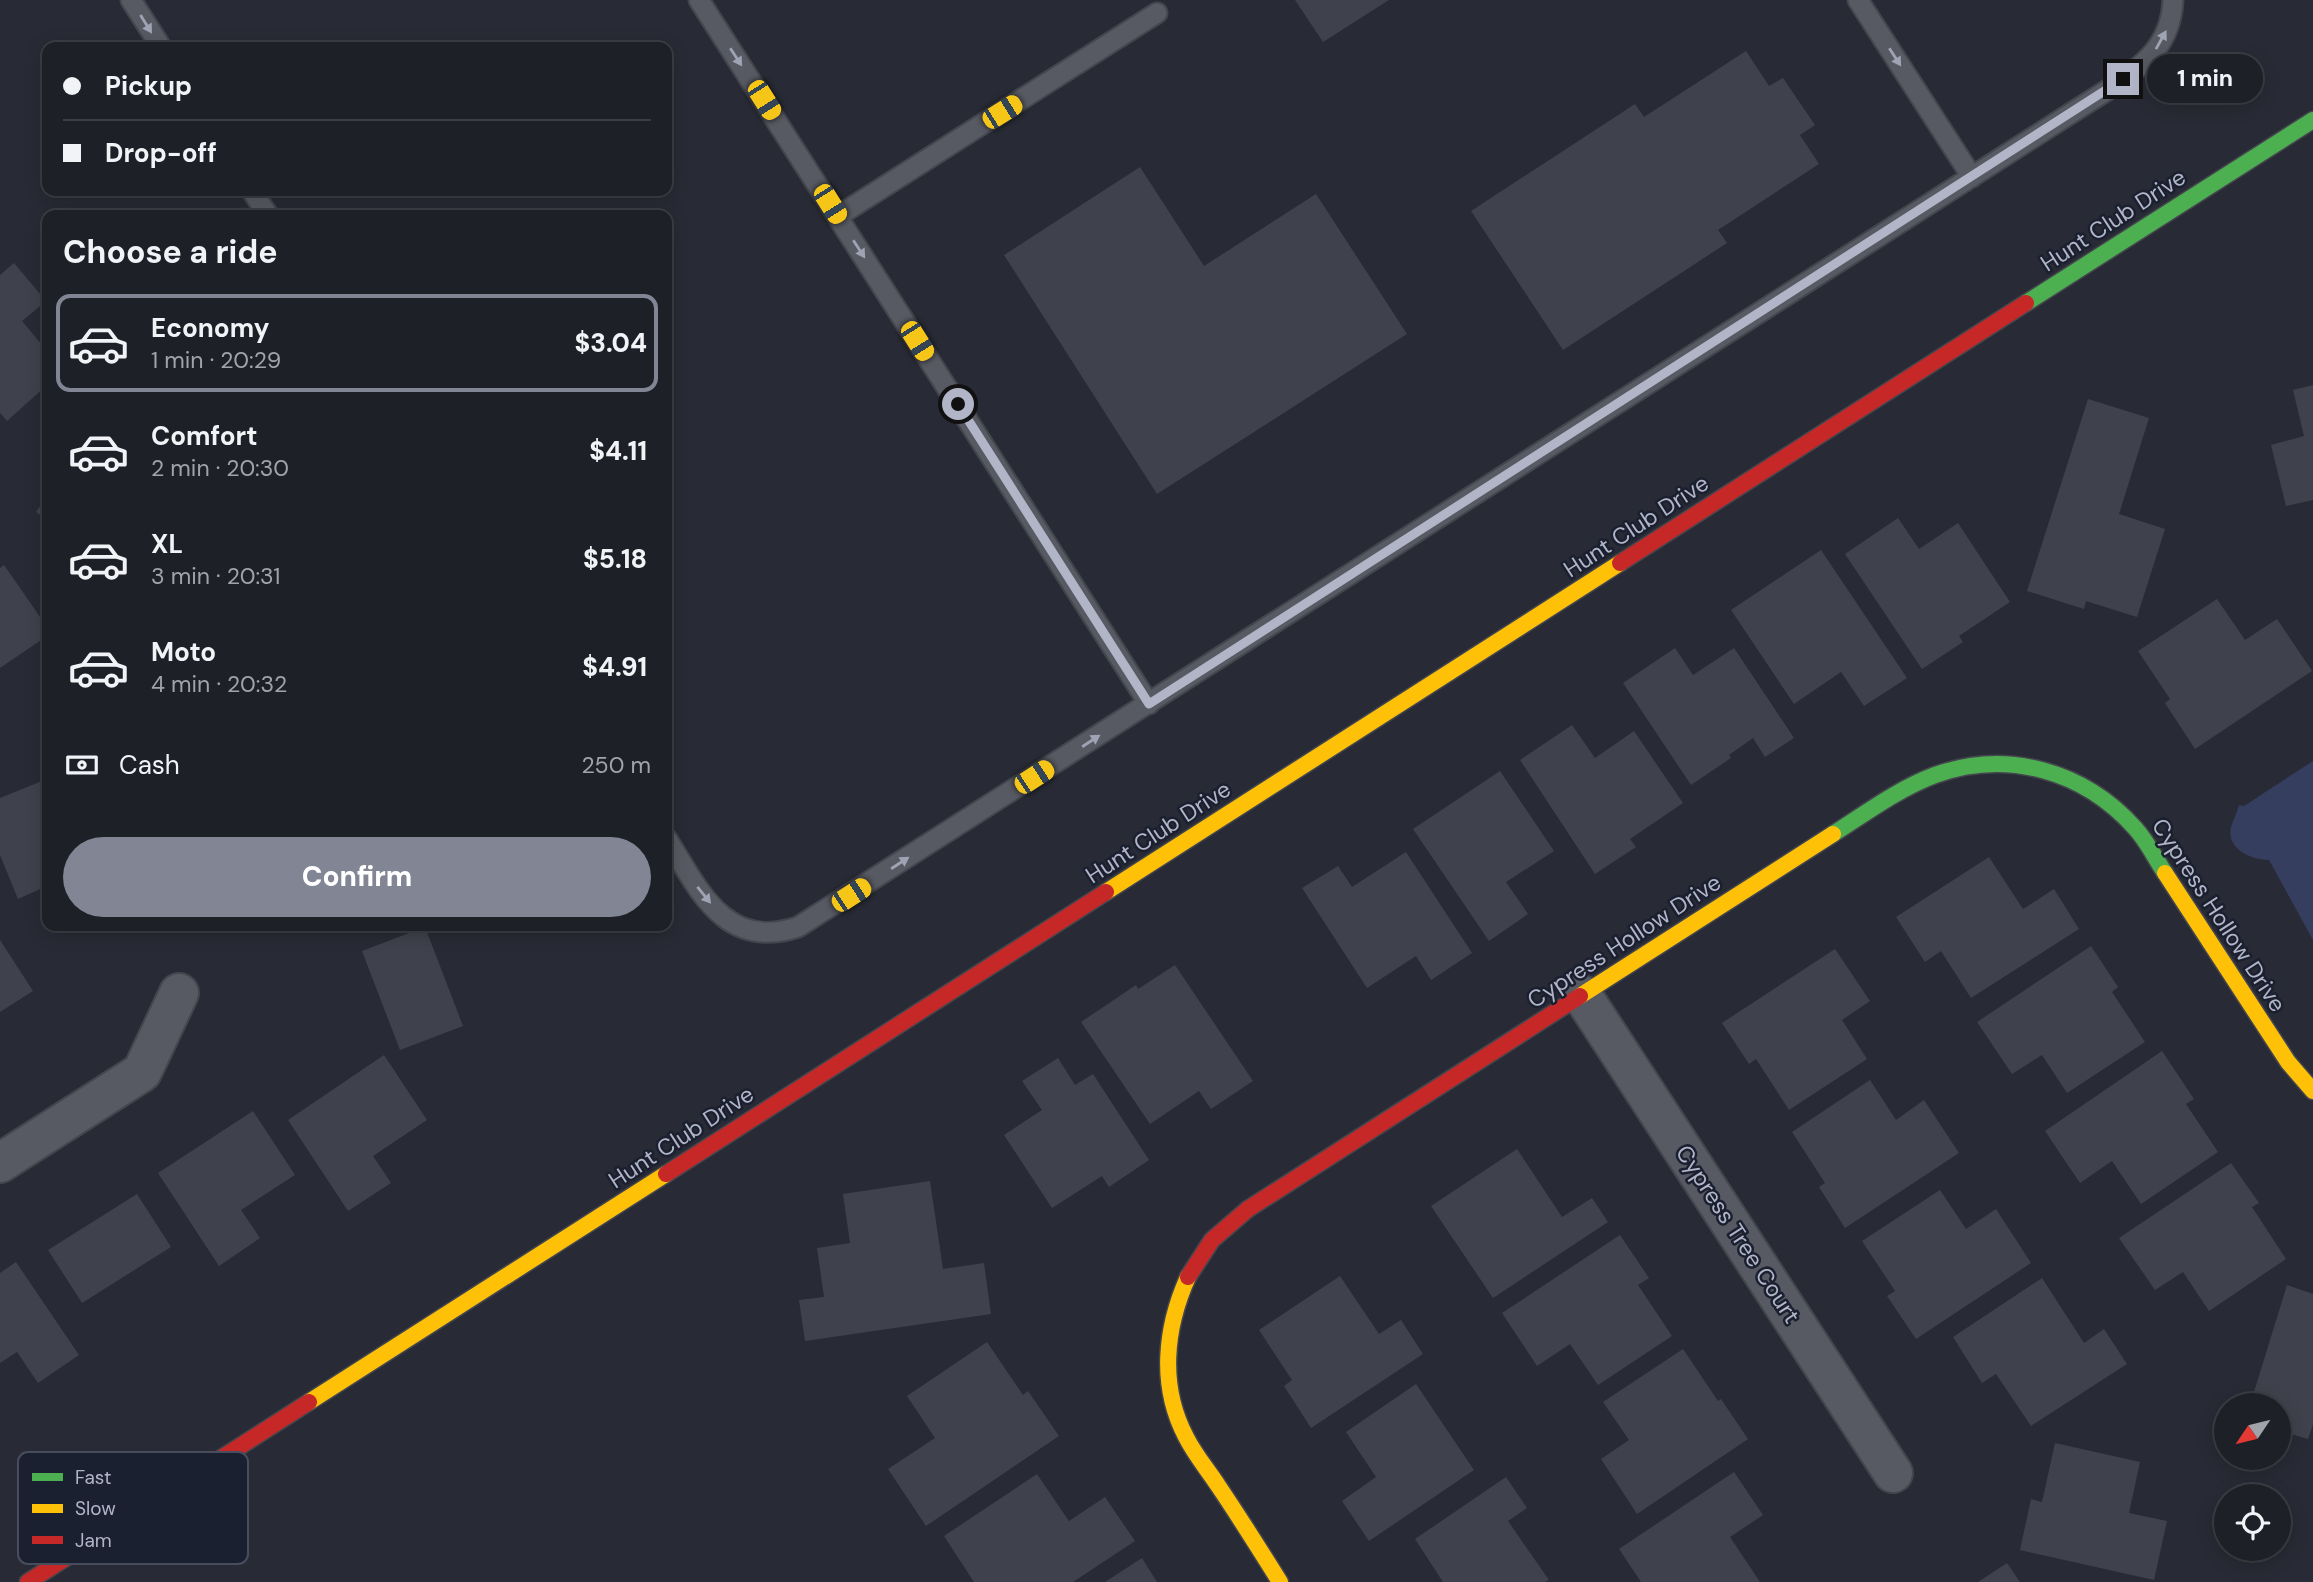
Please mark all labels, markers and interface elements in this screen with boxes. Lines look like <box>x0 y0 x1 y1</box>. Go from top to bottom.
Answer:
one-way arrow <box>139 14 152 33</box>
one-way arrow <box>2155 31 2167 50</box>
one-way arrow <box>1889 47 1902 67</box>
one-way arrow <box>730 48 743 67</box>
callout: 1 min <box>2148 55 2263 104</box>
route end <box>2107 63 2139 95</box>
text: 1 min <box>2177 63 2233 93</box>
text: Pickup <box>105 69 192 103</box>
car <box>744 77 785 123</box>
car <box>979 92 1026 132</box>
text: Drop-off <box>105 136 217 170</box>
street label: Hunt Club Drive <box>2035 162 2191 278</box>
car <box>810 181 851 227</box>
text: Choose a ride <box>63 231 278 273</box>
one-way arrow <box>852 239 865 259</box>
text: Economy <box>151 311 269 345</box>
icon: car <box>67 312 130 375</box>
car <box>897 318 938 364</box>
text: $3.04 <box>574 326 647 360</box>
text: 1 min · 20:29 <box>151 345 281 375</box>
route start <box>942 388 974 420</box>
text: Comfort <box>151 419 257 453</box>
icon: car <box>67 420 130 483</box>
text: $4.11 <box>589 434 647 468</box>
text: 2 min · 20:30 <box>151 453 289 483</box>
street label: Hunt Club Drive <box>1558 468 1714 584</box>
text: XL <box>151 527 183 561</box>
icon: car <box>67 528 130 591</box>
text: $5.18 <box>583 542 647 576</box>
text: 3 min · 20:31 <box>151 561 281 591</box>
text: Moto <box>151 635 216 669</box>
icon: car <box>67 636 130 699</box>
text: $4.91 <box>582 650 647 684</box>
text: 4 min · 20:32 <box>151 669 287 699</box>
one-way arrow <box>1081 734 1101 747</box>
icon: cash <box>63 746 101 784</box>
text: Cash <box>119 748 180 782</box>
text: 250 m <box>581 750 651 780</box>
car <box>1011 757 1058 797</box>
street label: Hunt Club Drive <box>1080 774 1236 890</box>
street label: Cypress Hollow Drive <box>2145 813 2293 1017</box>
button: Confirm <box>63 837 651 917</box>
one-way arrow <box>890 857 909 870</box>
street label: Cypress Hollow Drive <box>1522 867 1726 1015</box>
car <box>828 875 875 915</box>
one-way arrow <box>697 886 712 904</box>
street label: Hunt Club Drive <box>603 1079 759 1195</box>
street label: Cypress Tree Court <box>1669 1139 1807 1329</box>
north arrow <box>2214 1393 2291 1470</box>
map controls <box>2214 1393 2291 1561</box>
legend <box>18 1452 248 1564</box>
text: Fast <box>75 1465 111 1490</box>
button: locate <box>2214 1484 2291 1561</box>
text: Slow <box>75 1496 116 1521</box>
text: Jam <box>75 1528 112 1553</box>

